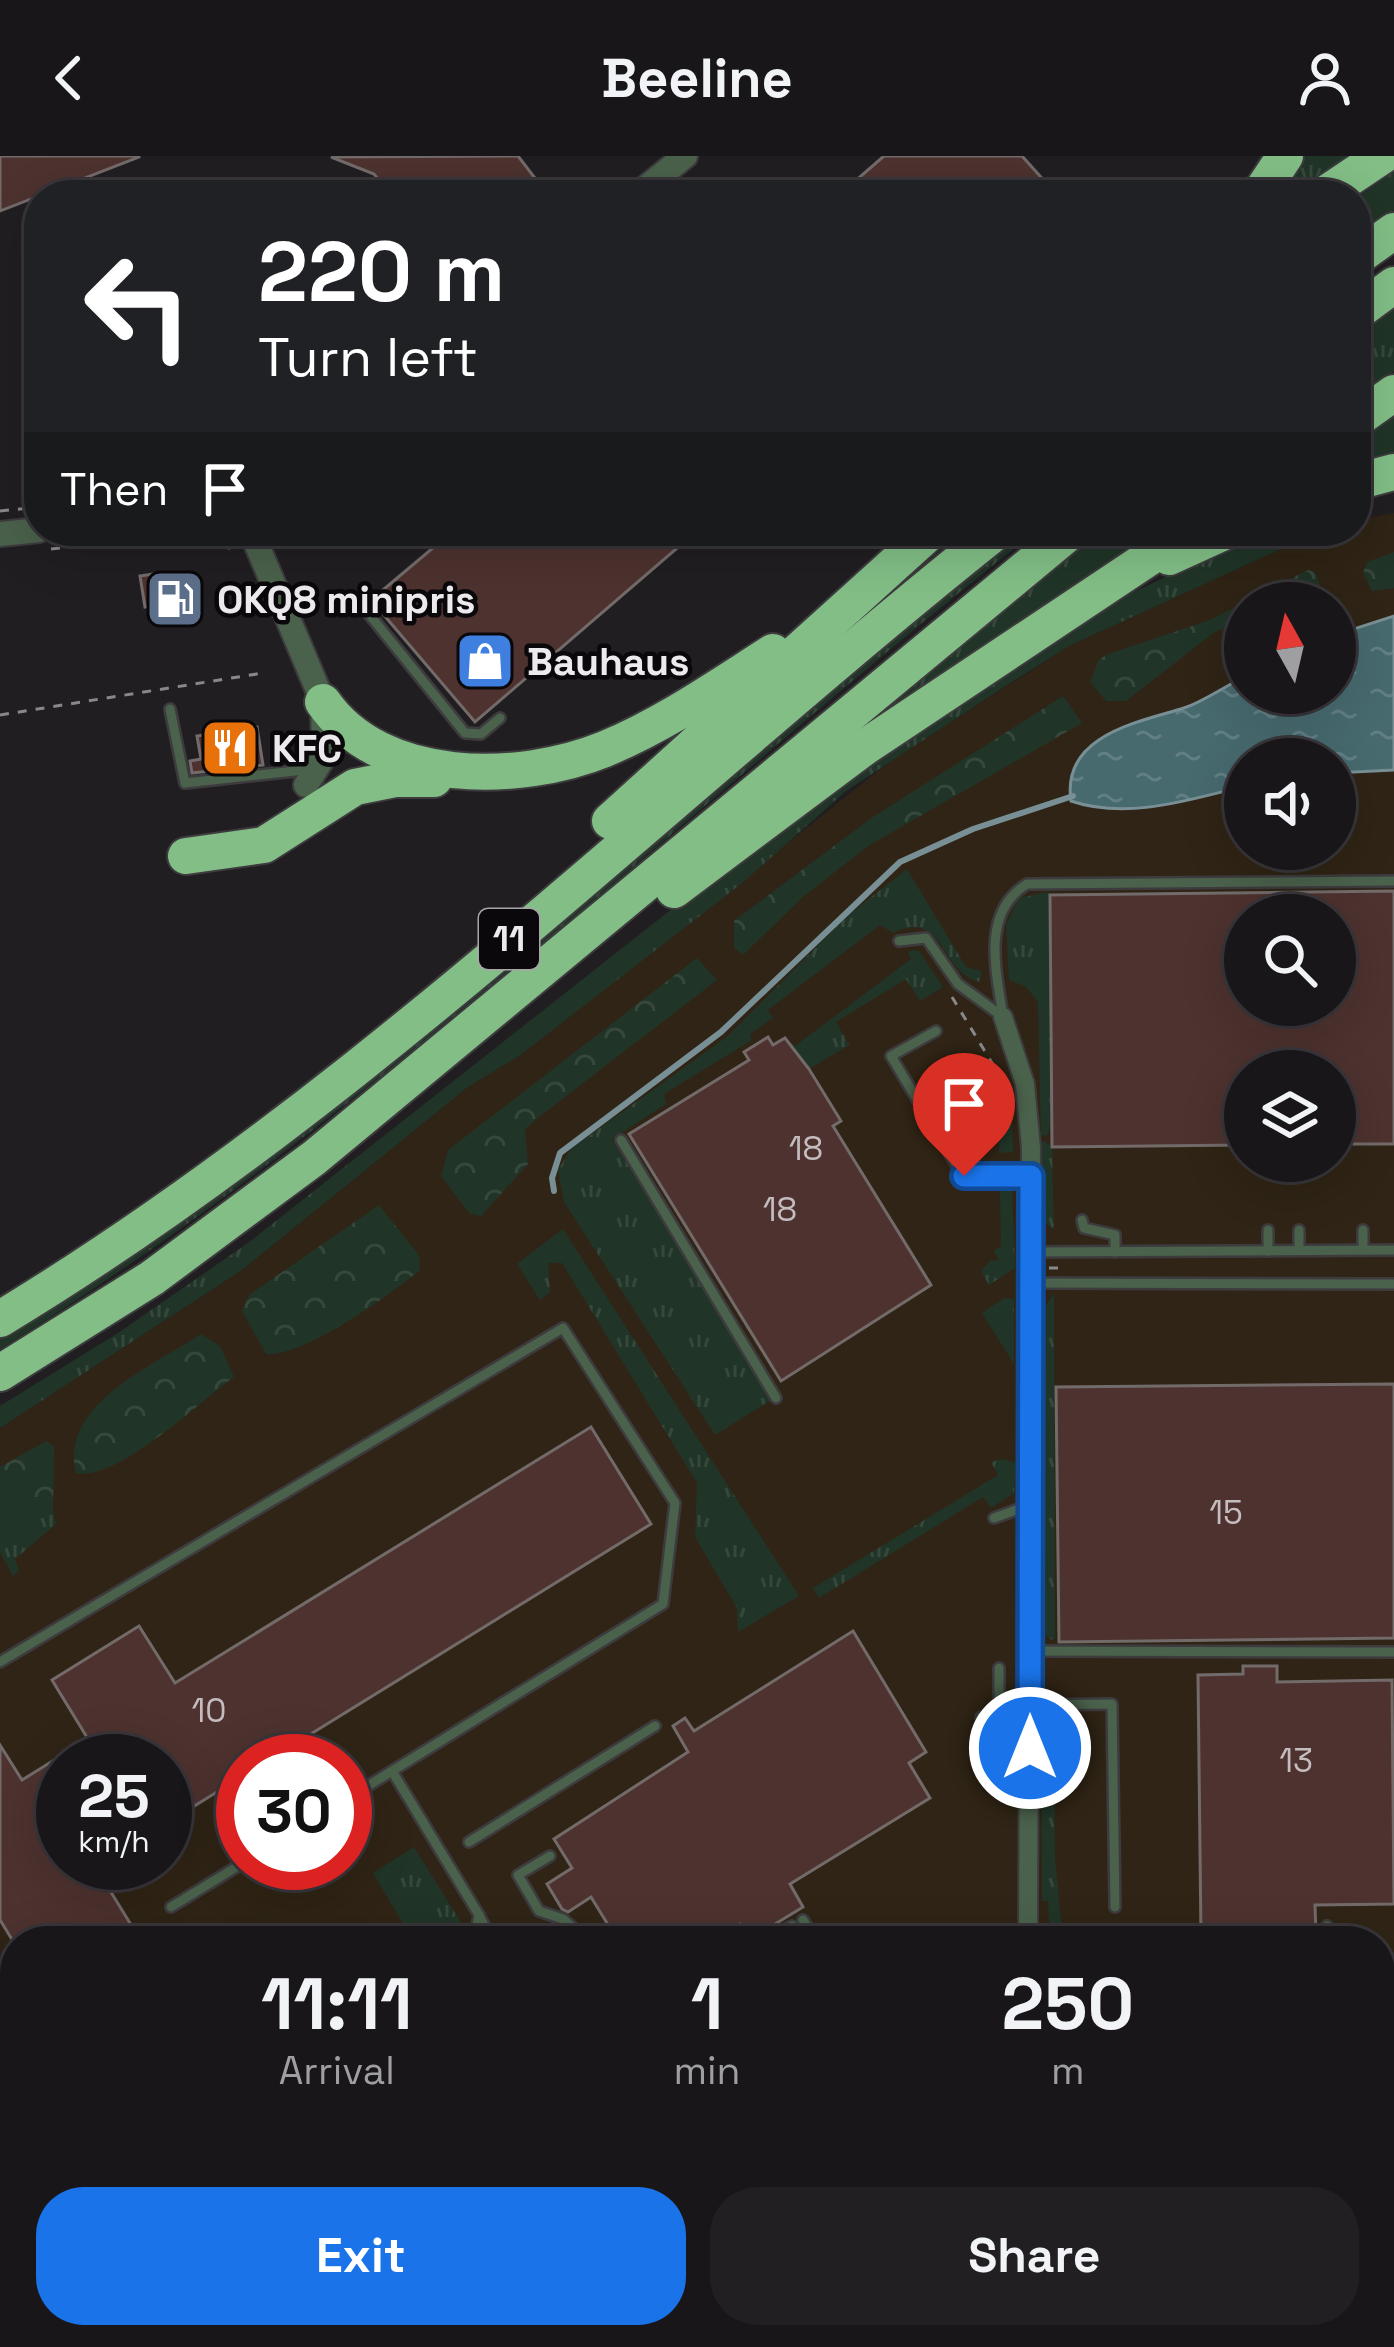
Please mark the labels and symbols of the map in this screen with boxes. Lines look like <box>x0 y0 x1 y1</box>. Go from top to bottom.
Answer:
fuel station icon: OKQ8 minipris <box>144 568 206 630</box>
place label: OKQ8 minipris <box>217 575 476 624</box>
north arrow <box>1224 582 1356 714</box>
shop icon: Bauhaus <box>454 630 516 692</box>
place label: Bauhaus <box>527 637 689 686</box>
restaurant icon: KFC <box>199 717 261 779</box>
place label: KFC <box>272 724 342 773</box>
road number: 11 <box>479 909 539 969</box>
pin <box>913 1053 1015 1176</box>
house number: 18 <box>789 1128 823 1170</box>
house number: 18 <box>763 1189 797 1231</box>
house number: 15 <box>1209 1492 1243 1534</box>
position arrow <box>967 1685 1093 1811</box>
house number: 10 <box>192 1690 226 1732</box>
speed limit sign: 30 <box>216 1734 372 1890</box>
house number: 13 <box>1279 1740 1313 1782</box>

